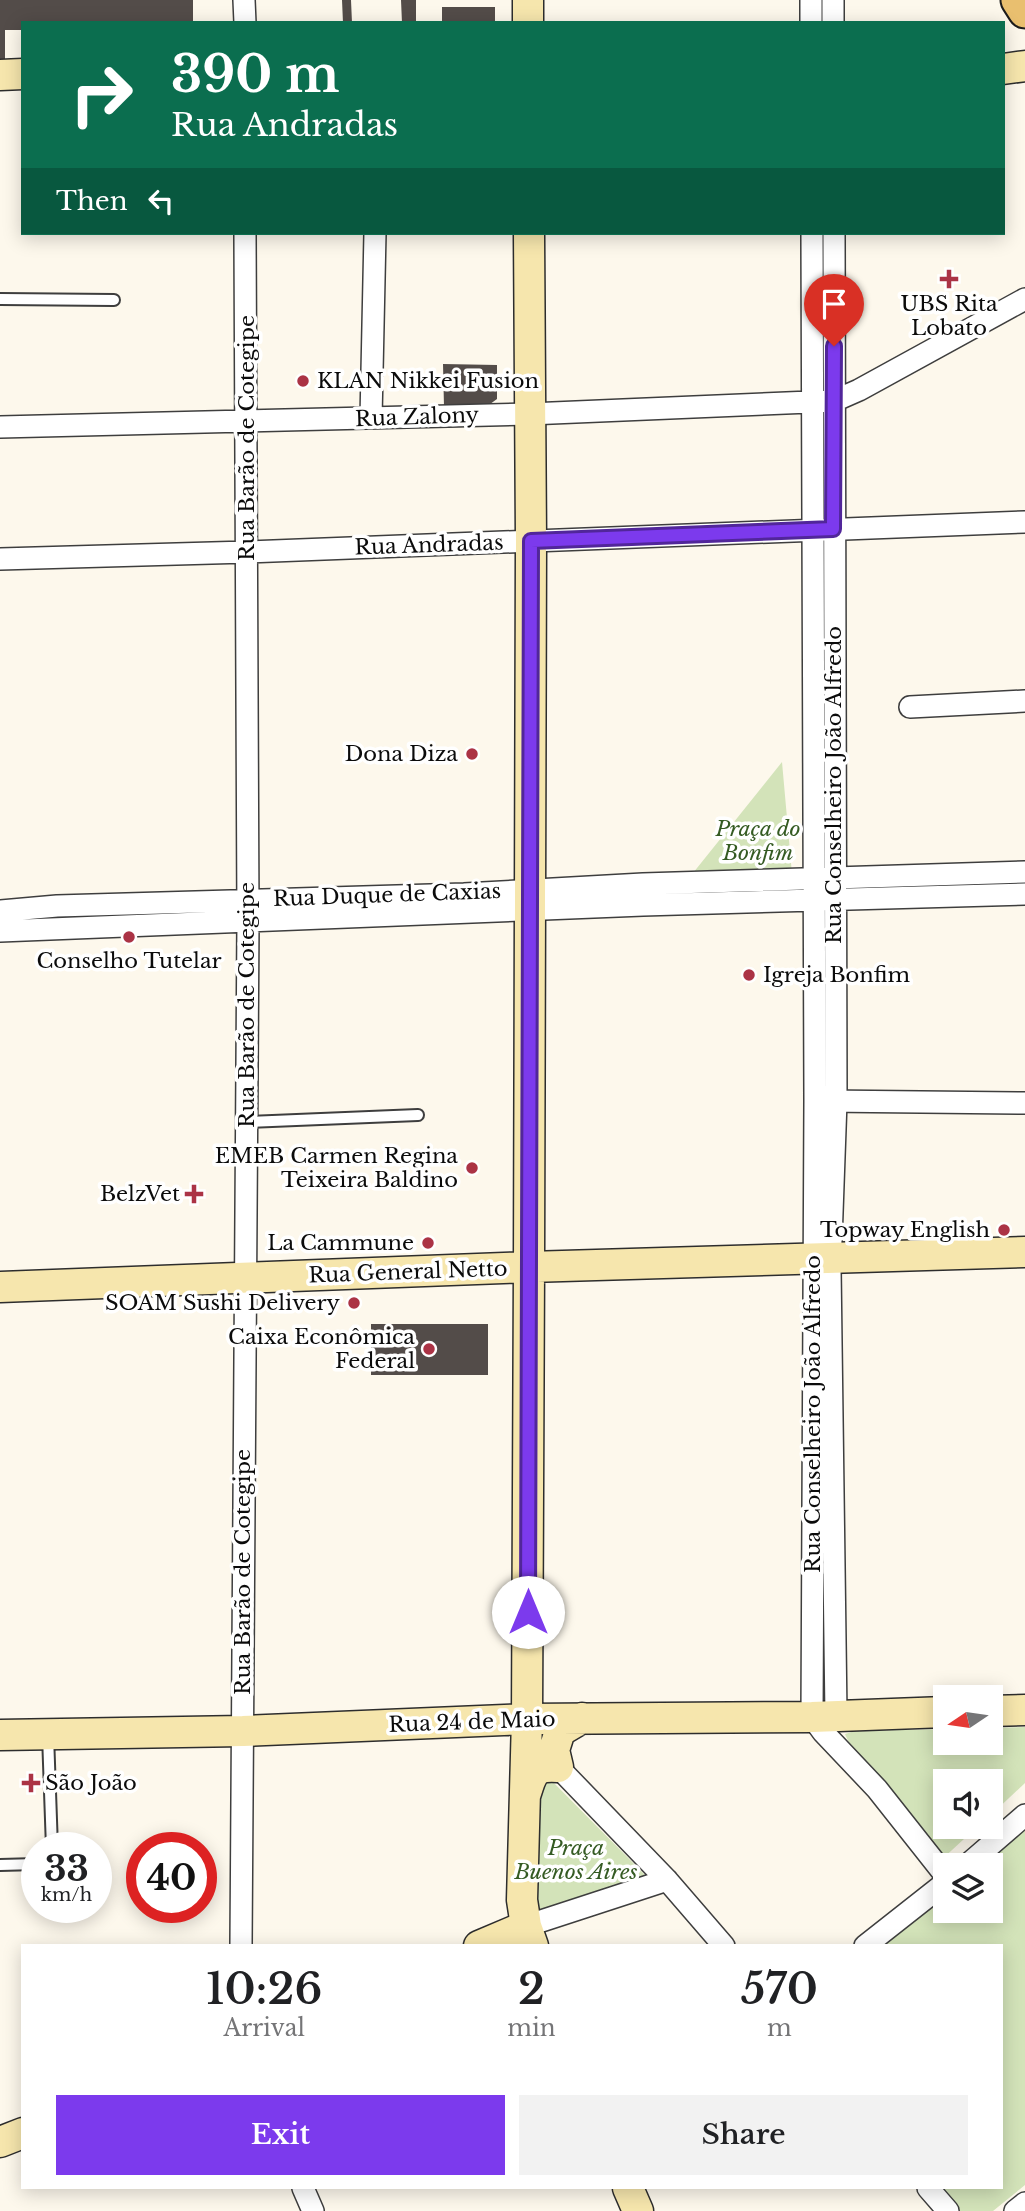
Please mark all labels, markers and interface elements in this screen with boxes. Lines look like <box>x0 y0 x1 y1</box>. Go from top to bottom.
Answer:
text: 390 m <box>171 44 339 105</box>
icon: right <box>56 49 147 140</box>
text: Rua Andradas <box>171 105 398 145</box>
icon: left <box>142 182 180 220</box>
text: Then <box>56 185 128 217</box>
marker: UBS Rita Lobato <box>939 269 959 289</box>
pin <box>804 274 864 346</box>
icon: arrive <box>815 285 853 323</box>
place label: UBS Rita Lobato <box>900 291 998 341</box>
street label: Rua Barão de Cotegipe <box>234 315 260 561</box>
place label: KLAN Nikkei Fusion <box>317 368 539 394</box>
marker: KLAN Nikkei Fusion <box>295 373 311 389</box>
street label: Rua Zalony <box>355 402 480 432</box>
street label: Rua Andradas <box>354 529 504 561</box>
street label: Rua Conselheiro João Alfredo <box>821 626 847 944</box>
place label: Dona Diza <box>345 741 458 767</box>
marker: Dona Diza <box>464 746 480 762</box>
park label: Praça do Bonfim <box>714 816 801 866</box>
street label: Rua Duque de Caxias <box>272 878 502 912</box>
street label: Rua Barão de Cotegipe <box>234 882 260 1128</box>
marker: Conselho Tutelar <box>121 929 137 945</box>
place label: Conselho Tutelar <box>36 948 222 974</box>
place label: Igreja Bonfim <box>763 962 910 988</box>
marker: Igreja Bonfim <box>741 967 757 983</box>
place label: EMEB Carmen Regina Teixeira Baldino <box>215 1143 458 1193</box>
marker: EMEB Carmen Regina Teixeira Baldino <box>464 1160 480 1176</box>
place label: BelzVet <box>100 1181 180 1207</box>
marker: BelzVet <box>186 1186 202 1202</box>
place label: Topway English <box>820 1217 990 1243</box>
marker: Topway English <box>996 1222 1012 1238</box>
place label: La Cammune <box>267 1230 414 1256</box>
marker: La Cammune <box>420 1235 436 1251</box>
street label: Rua Conselheiro João Alfredo <box>800 1255 826 1573</box>
street label: Rua General Netto <box>308 1256 508 1288</box>
place label: SOAM Sushi Delivery <box>105 1290 341 1316</box>
marker: SOAM Sushi Delivery <box>346 1295 362 1311</box>
place label: Caixa Econômica Federal <box>228 1324 415 1374</box>
marker: Caixa Econômica Federal <box>421 1341 437 1357</box>
street label: Rua Barão de Cotegipe <box>230 1449 256 1695</box>
position arrow <box>491 1575 565 1649</box>
north arrow <box>933 1685 1003 1755</box>
map controls <box>933 1685 1003 1923</box>
street label: Rua 24 de Maio <box>388 1706 556 1738</box>
button: sound <box>933 1769 1003 1839</box>
place label: São João <box>45 1770 137 1796</box>
marker: São João <box>23 1775 39 1791</box>
speed limit sign: 40 <box>126 1832 217 1923</box>
park label: Praça Buenos Aires <box>513 1835 638 1885</box>
text: 33 <box>44 1847 89 1890</box>
button: layers <box>933 1853 1003 1923</box>
text: km/h <box>41 1884 92 1906</box>
text: 10:26 <box>206 1963 322 2015</box>
text: 2 <box>518 1963 545 2015</box>
text: 570 <box>741 1963 818 2015</box>
text: Arrival <box>223 2014 305 2042</box>
text: min <box>507 2014 556 2042</box>
text: m <box>767 2014 792 2042</box>
button: Exit <box>56 2095 505 2175</box>
button: Share <box>519 2095 968 2175</box>

